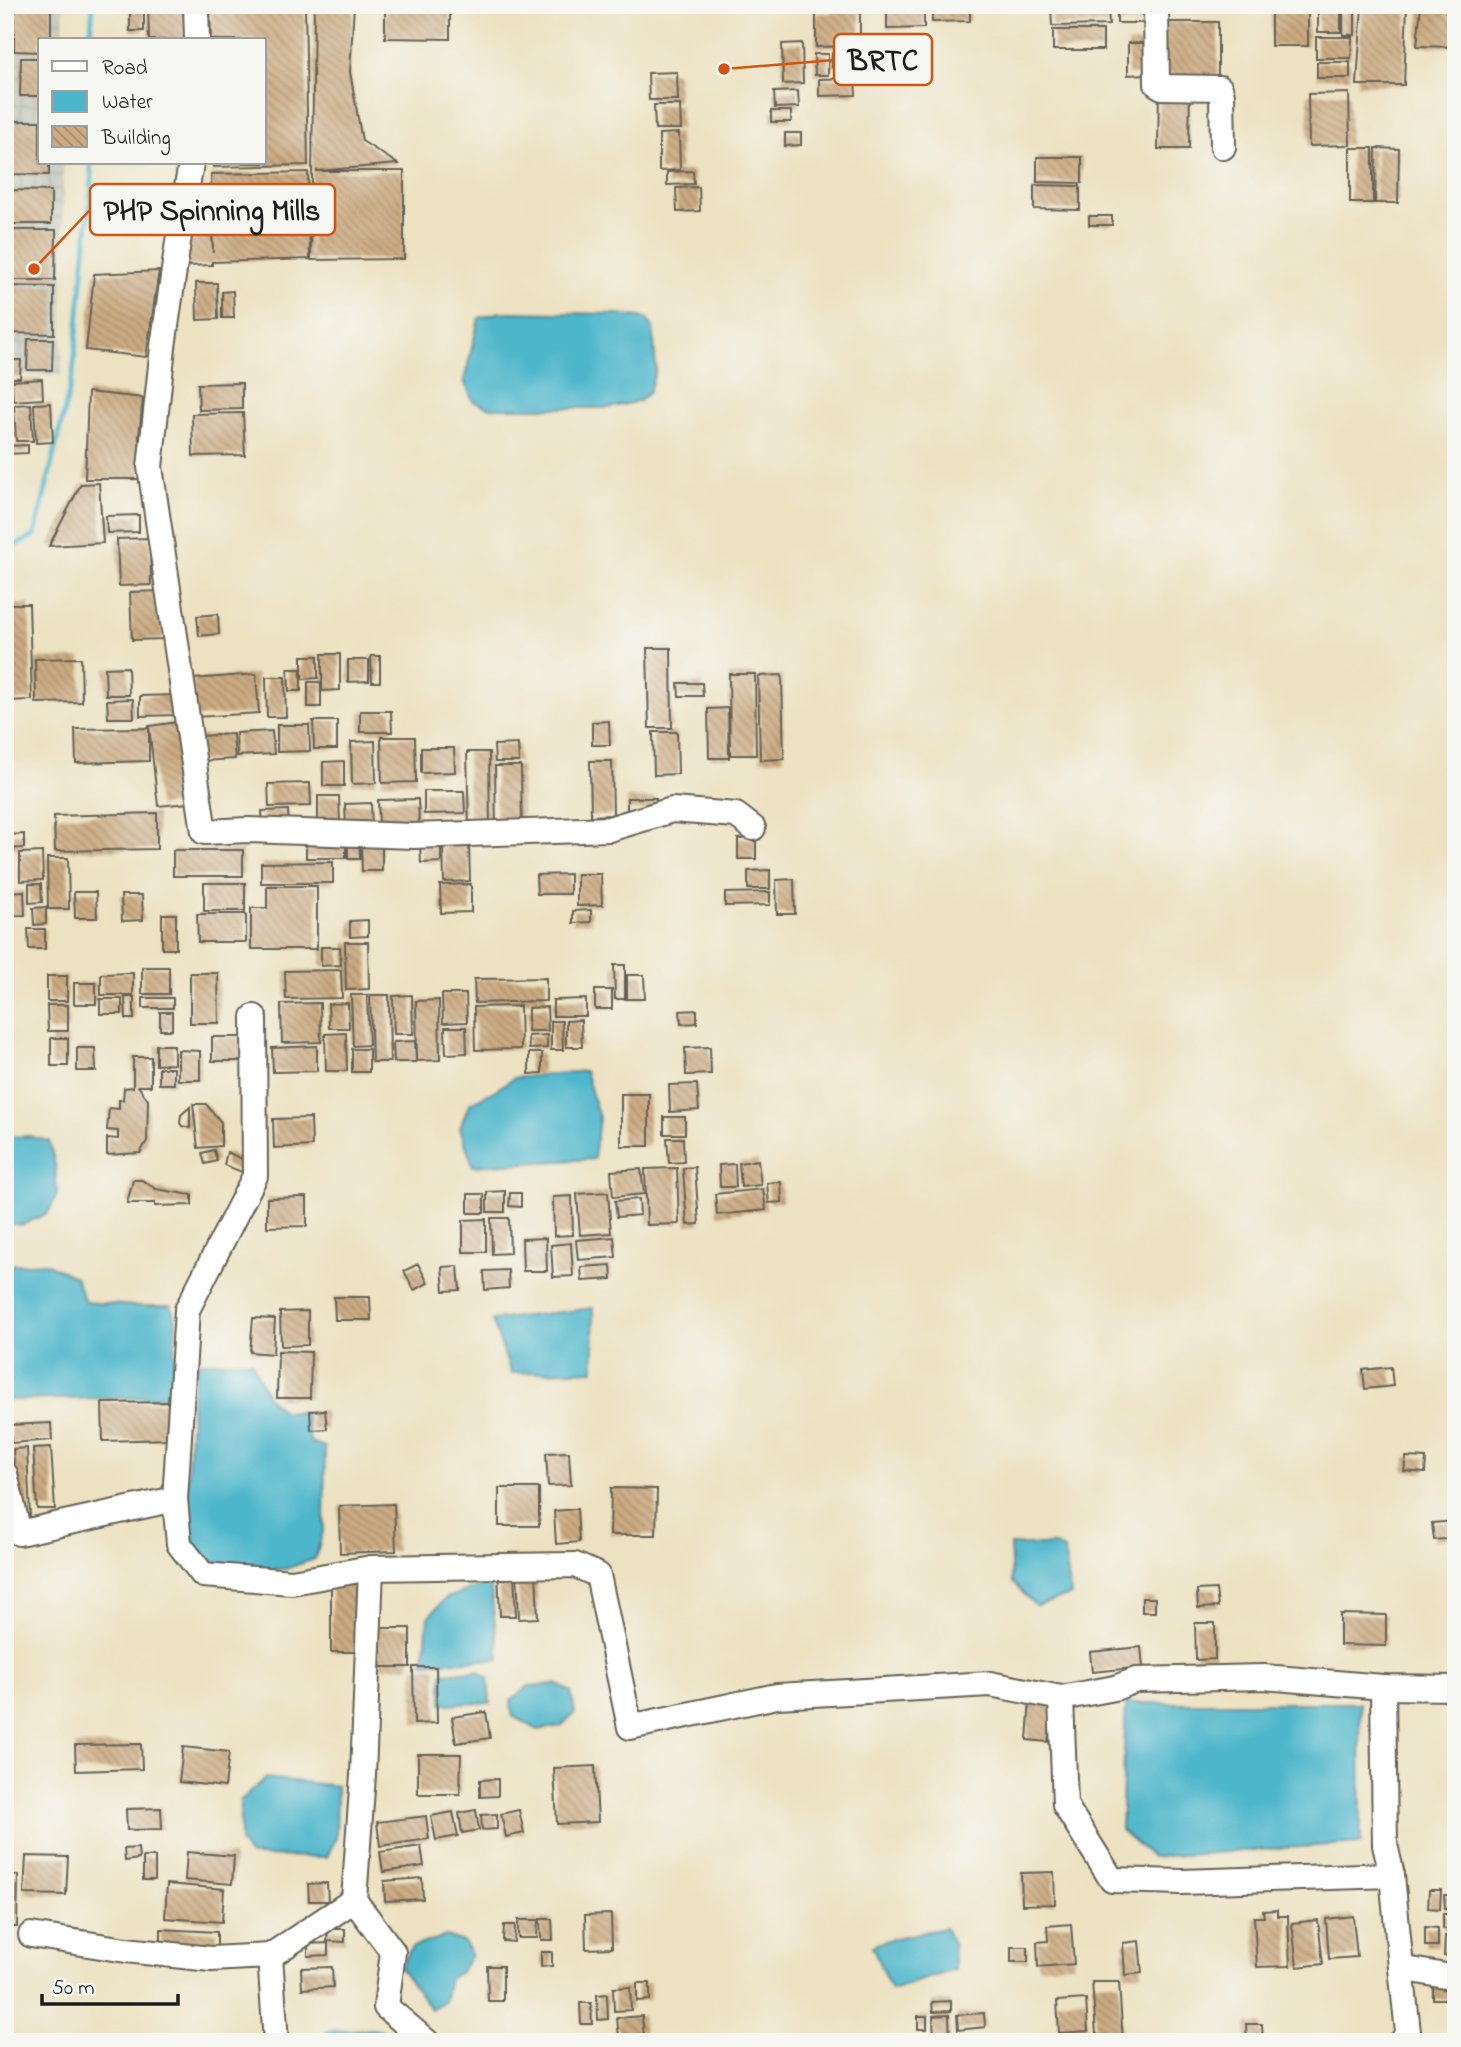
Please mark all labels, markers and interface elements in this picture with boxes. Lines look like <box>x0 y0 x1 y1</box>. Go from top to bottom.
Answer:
callout: BRTC <box>834 34 932 85</box>
legend <box>38 38 266 164</box>
text: BRTC <box>846 41 918 85</box>
text: Road <box>102 54 148 84</box>
text: Water <box>102 88 153 118</box>
text: Building <box>101 124 171 156</box>
callout: PHP Spinning Mills <box>90 184 335 235</box>
text: PHP Spinning Mills <box>104 191 320 236</box>
scale bar <box>42 1963 178 2007</box>
text: 50 m <box>52 1974 95 2004</box>

